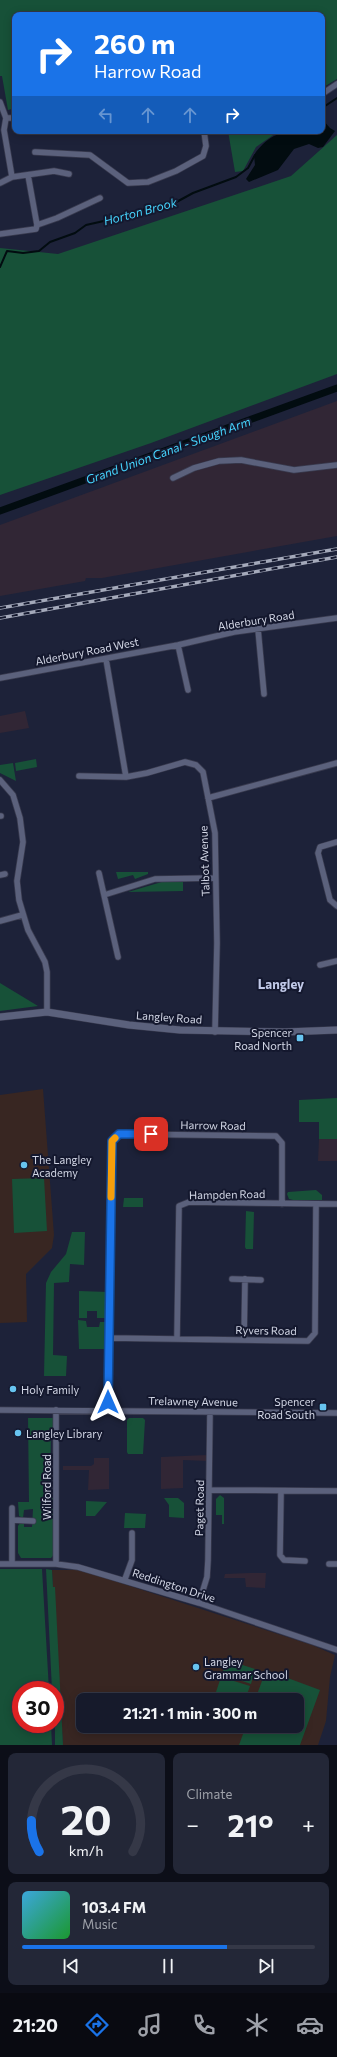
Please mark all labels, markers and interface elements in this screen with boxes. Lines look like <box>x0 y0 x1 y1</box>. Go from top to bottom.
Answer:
text: 260 m <box>94 26 175 60</box>
icon: right <box>28 28 80 80</box>
text: Harrow Road <box>94 60 201 82</box>
icon: left <box>95 104 117 126</box>
icon: ahead <box>137 104 159 126</box>
icon: ahead <box>179 104 201 126</box>
icon: right <box>221 104 243 126</box>
water label: Horton Brook <box>102 194 179 228</box>
water label: Grand Union Canal - Slough Arm <box>84 414 252 486</box>
street label: Alderbury Road <box>217 608 295 632</box>
street label: Alderbury Road West <box>34 634 140 667</box>
street label: Talbot Avenue <box>196 825 212 897</box>
district label: Langley <box>258 976 304 992</box>
street label: Langley Road <box>135 1008 203 1026</box>
place label: Spencer Road North <box>234 1026 293 1052</box>
marker: Spencer Road North <box>295 1033 305 1043</box>
pin <box>134 1117 168 1151</box>
street label: Harrow Road <box>180 1118 246 1132</box>
icon: arrive <box>140 1123 162 1145</box>
place label: The Langley Academy <box>32 1153 92 1179</box>
marker: The Langley Academy <box>19 1160 29 1170</box>
street label: Hampden Road <box>189 1187 265 1201</box>
street label: Ryvers Road <box>235 1323 297 1337</box>
position arrow <box>87 1381 129 1423</box>
place label: Holy Family <box>21 1383 79 1396</box>
marker: Holy Family <box>8 1384 18 1394</box>
street label: Trelawney Avenue <box>148 1394 238 1408</box>
place label: Spencer Road South <box>257 1395 316 1421</box>
marker: Spencer Road South <box>318 1402 328 1412</box>
place label: Langley Library <box>26 1427 103 1440</box>
marker: Langley Library <box>13 1428 23 1438</box>
street label: Wilford Road <box>40 1454 53 1520</box>
street label: Paget Road <box>192 1480 206 1536</box>
street label: Reddington Drive <box>131 1565 217 1605</box>
place label: Langley Grammar School <box>204 1655 288 1681</box>
marker: Langley Grammar School <box>191 1662 201 1672</box>
speed limit sign: 30 <box>12 1681 64 1733</box>
text: 21:21 · 1 min · 300 m <box>123 1704 257 1722</box>
text: Climate <box>187 1786 232 1802</box>
text: 20 <box>61 1792 112 1843</box>
text: 21° <box>228 1806 274 1843</box>
text: − <box>187 1811 199 1838</box>
text: + <box>302 1811 315 1838</box>
text: km/h <box>69 1840 104 1858</box>
text: 103.4 FM <box>82 1898 146 1916</box>
text: Music <box>82 1916 117 1932</box>
icon: previous <box>60 1955 82 1977</box>
icon: pause <box>157 1955 179 1977</box>
icon: next <box>255 1955 277 1977</box>
icon: directions <box>83 2011 111 2039</box>
icon: music <box>136 2011 164 2039</box>
icon: phone <box>190 2011 218 2039</box>
icon: climate <box>243 2011 271 2039</box>
icon: car <box>296 2011 324 2039</box>
text: 21:20 <box>13 2014 58 2036</box>

